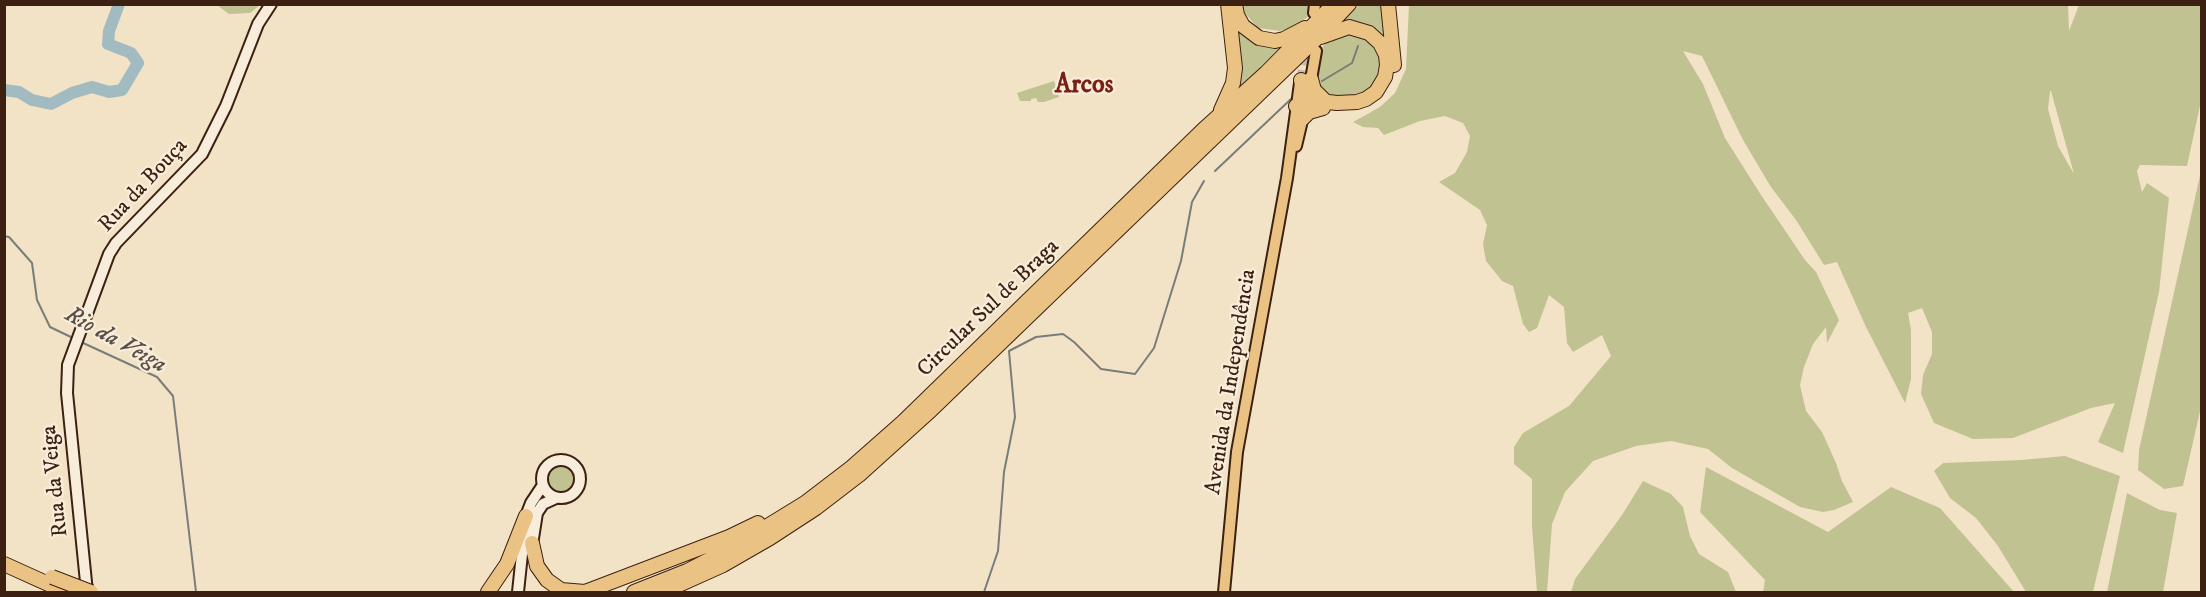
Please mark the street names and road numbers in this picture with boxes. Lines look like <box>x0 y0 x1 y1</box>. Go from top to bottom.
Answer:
street label: Rua da Bouça <box>94 134 194 238</box>
street label: Circular Sul de Braga <box>913 235 1065 383</box>
street label: Avenida da Independência <box>1201 267 1263 497</box>
street label: Rua da Veiga <box>37 424 75 538</box>

